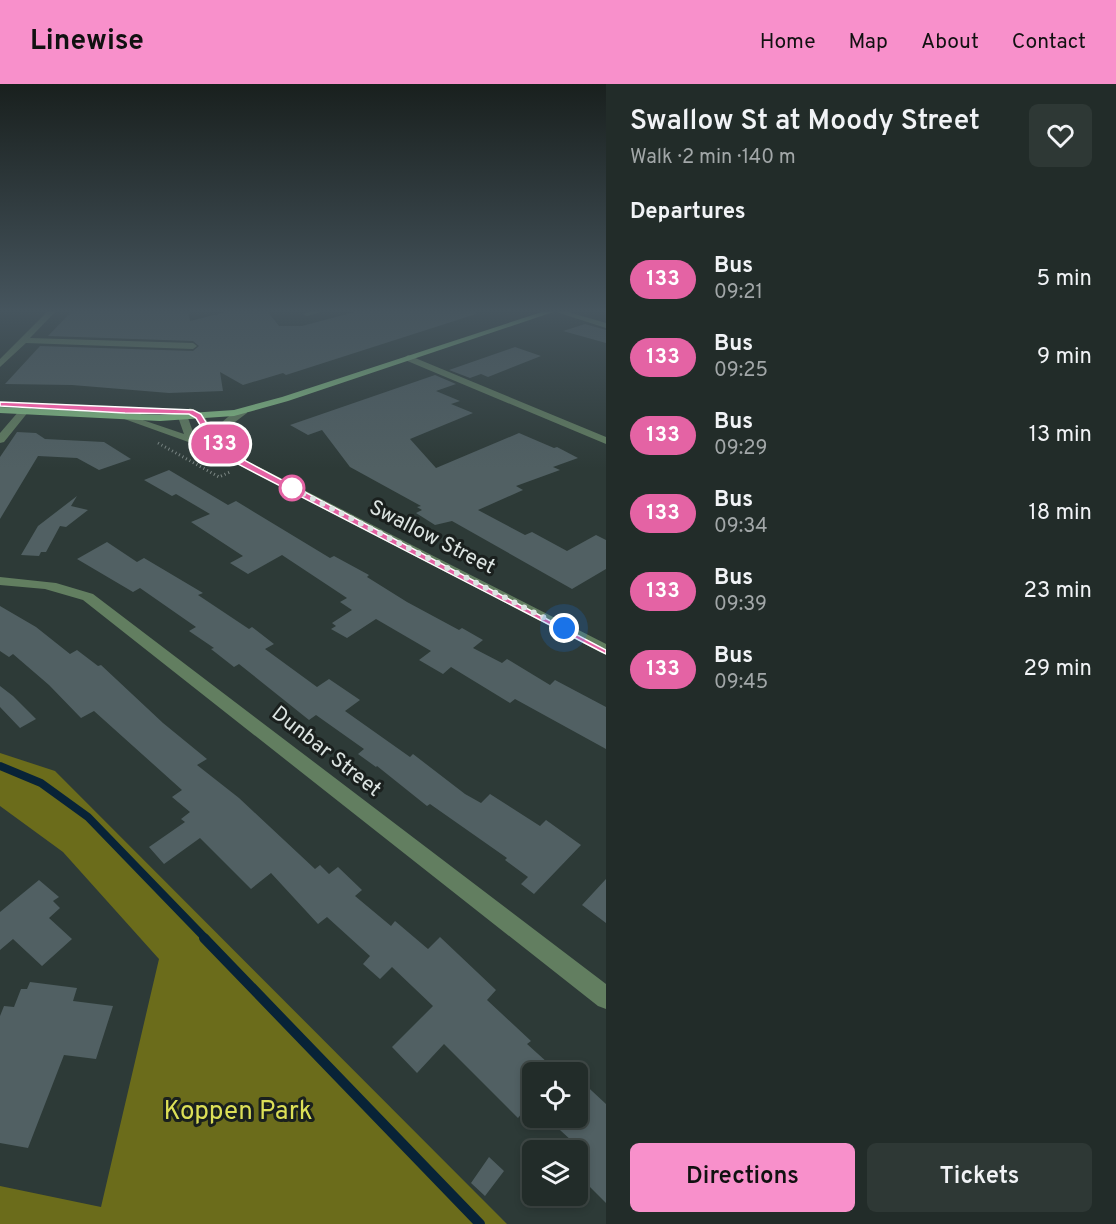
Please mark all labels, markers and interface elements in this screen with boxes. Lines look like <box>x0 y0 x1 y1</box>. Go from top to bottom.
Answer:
text: Linewise <box>30 24 144 60</box>
text: Home <box>760 29 816 56</box>
text: Map <box>849 29 888 56</box>
text: About <box>921 29 979 56</box>
text: Contact <box>1012 29 1086 56</box>
text: Swallow St at Moody Street <box>630 104 980 140</box>
button: heart <box>1029 104 1092 167</box>
text: Walk · 2 min · 140 m <box>630 145 796 171</box>
text: Departures <box>630 199 746 226</box>
text: Bus <box>714 253 753 280</box>
text: 133 <box>646 266 680 293</box>
text: 5 min <box>1037 266 1092 293</box>
text: 09:21 <box>714 280 763 306</box>
text: Bus <box>714 331 753 358</box>
text: 133 <box>646 344 680 371</box>
text: 9 min <box>1037 344 1092 371</box>
text: 09:25 <box>714 358 768 384</box>
text: Bus <box>714 409 753 436</box>
text: 133 <box>646 422 680 449</box>
text: 13 min <box>1029 422 1092 449</box>
line badge: 133 <box>186 424 254 464</box>
text: 133 <box>203 431 237 458</box>
text: 09:29 <box>714 436 767 462</box>
unlabelled marker <box>279 475 305 501</box>
text: Bus <box>714 487 753 514</box>
street label: Swallow Street <box>364 495 500 581</box>
text: 133 <box>646 500 680 527</box>
text: 18 min <box>1029 500 1092 527</box>
text: 09:34 <box>714 514 768 540</box>
text: Bus <box>714 565 753 592</box>
text: 133 <box>646 578 680 605</box>
text: 23 min <box>1024 578 1092 605</box>
text: 09:39 <box>714 592 767 618</box>
your location <box>549 613 579 643</box>
text: Bus <box>714 643 753 670</box>
text: 133 <box>646 656 680 683</box>
text: 29 min <box>1024 656 1092 683</box>
text: 09:45 <box>714 670 768 696</box>
street label: Dunbar Street <box>266 701 386 803</box>
map controls <box>522 1062 588 1206</box>
button: locate <box>522 1062 588 1128</box>
park label: Koppen Park <box>163 1096 313 1129</box>
button: layers <box>522 1140 588 1206</box>
button: Directions <box>630 1143 855 1212</box>
button: Tickets <box>867 1143 1092 1212</box>

